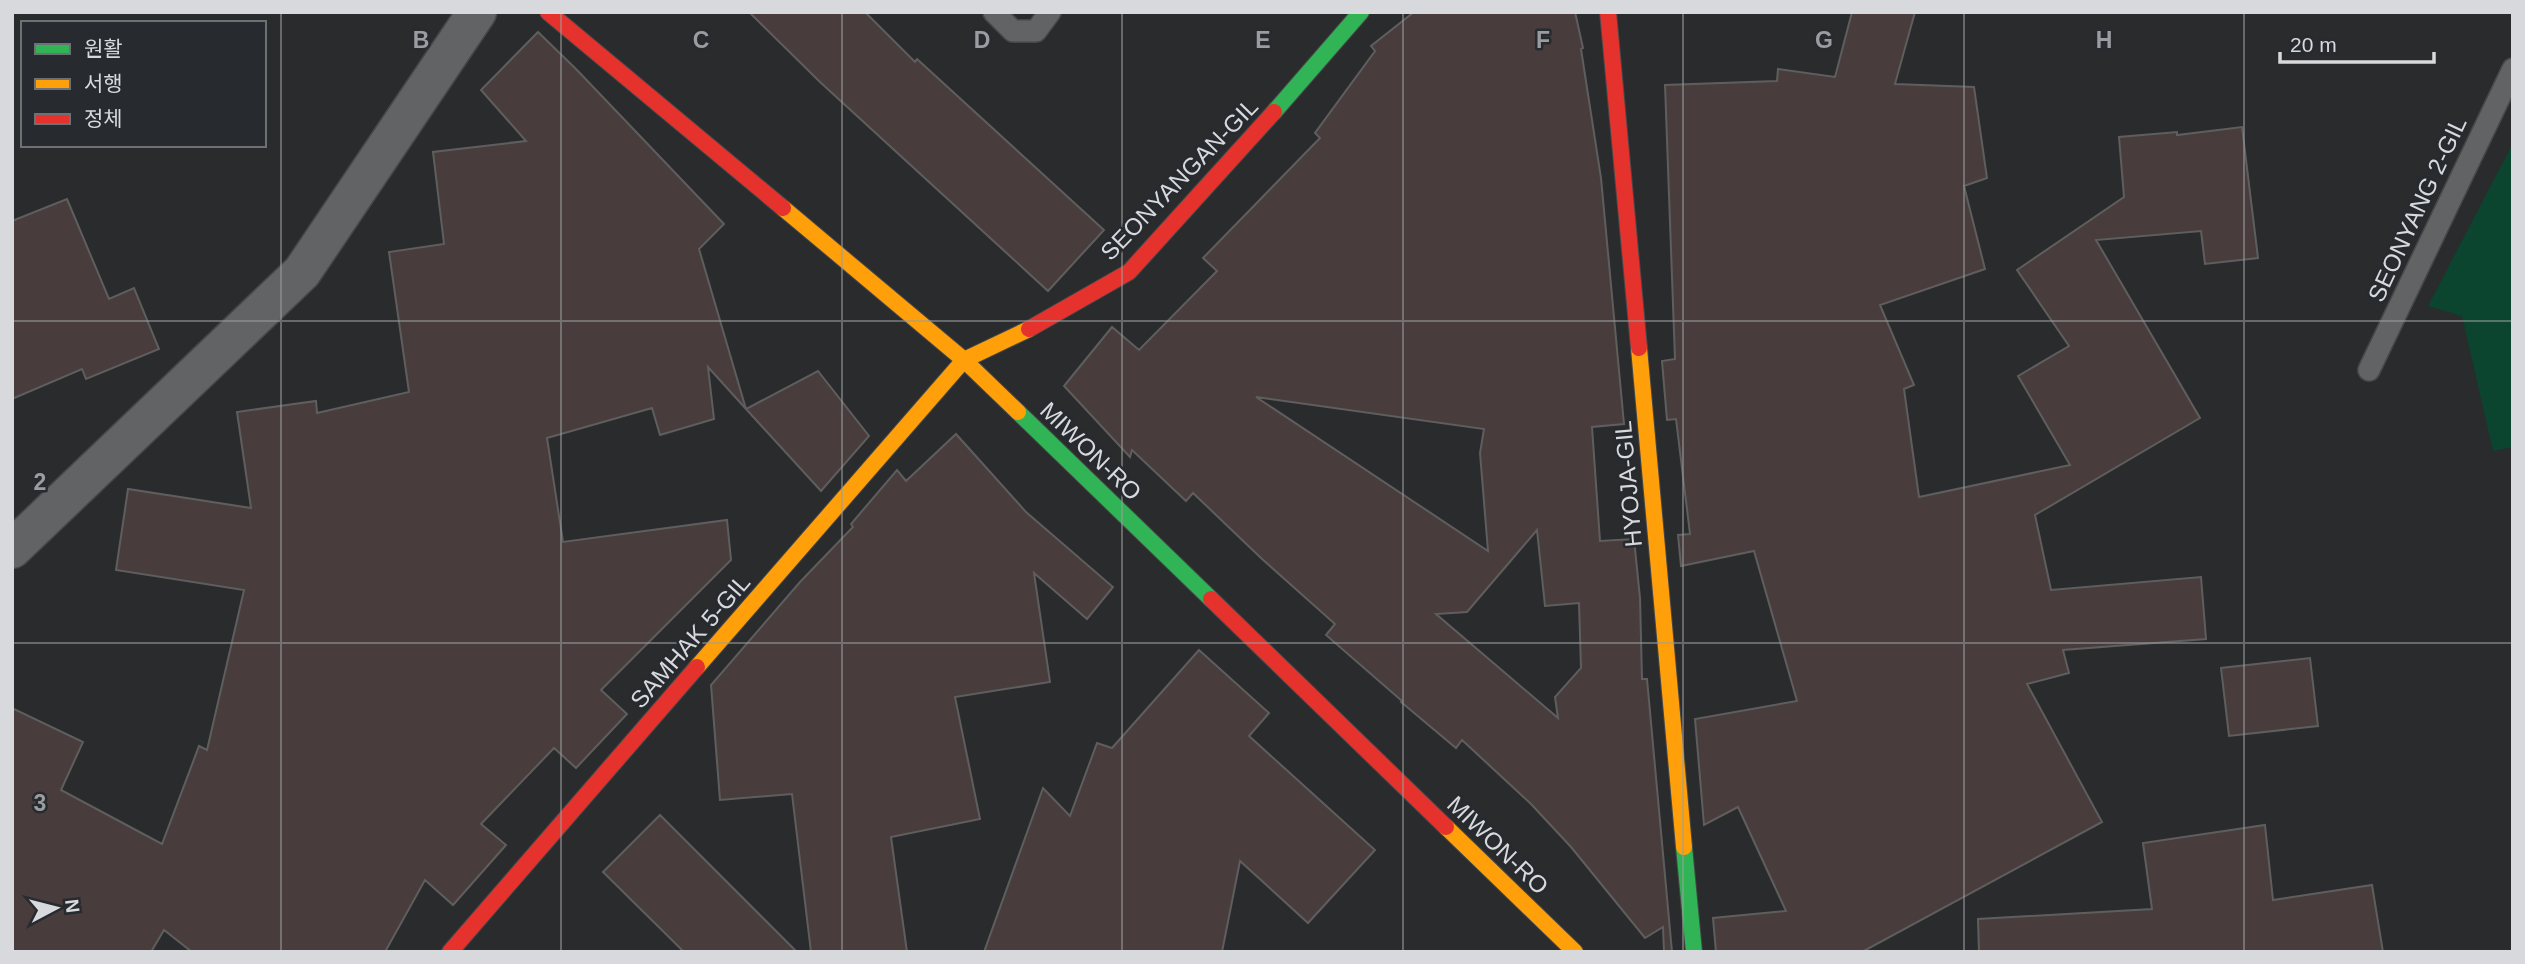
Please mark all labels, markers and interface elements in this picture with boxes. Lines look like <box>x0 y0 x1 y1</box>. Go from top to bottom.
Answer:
legend <box>21 21 266 147</box>
scale bar <box>2280 21 2434 65</box>
text: B <box>413 27 429 53</box>
text: C <box>693 27 709 53</box>
text: D <box>974 27 990 53</box>
text: E <box>1255 27 1271 53</box>
text: F <box>1536 27 1550 53</box>
text: G <box>1815 27 1833 53</box>
text: H <box>2096 27 2112 53</box>
text: 20 m <box>2290 33 2337 56</box>
text: 원활 <box>84 37 123 60</box>
text: 서행 <box>84 72 123 95</box>
street label: SEONYANGAN-GIL <box>1095 93 1263 265</box>
text: 정체 <box>84 107 123 130</box>
street label: SEONYANG 2-GIL <box>2362 112 2472 306</box>
street label: MIWON-RO <box>1035 396 1147 506</box>
street label: HYOJA-GIL <box>1609 420 1647 548</box>
text: 2 <box>34 469 46 495</box>
street label: SAMHAK 5-GIL <box>625 569 755 713</box>
text: 3 <box>34 790 46 816</box>
street label: MIWON-RO <box>1442 790 1554 900</box>
north arrow <box>21 873 91 943</box>
text: N <box>61 898 84 914</box>

